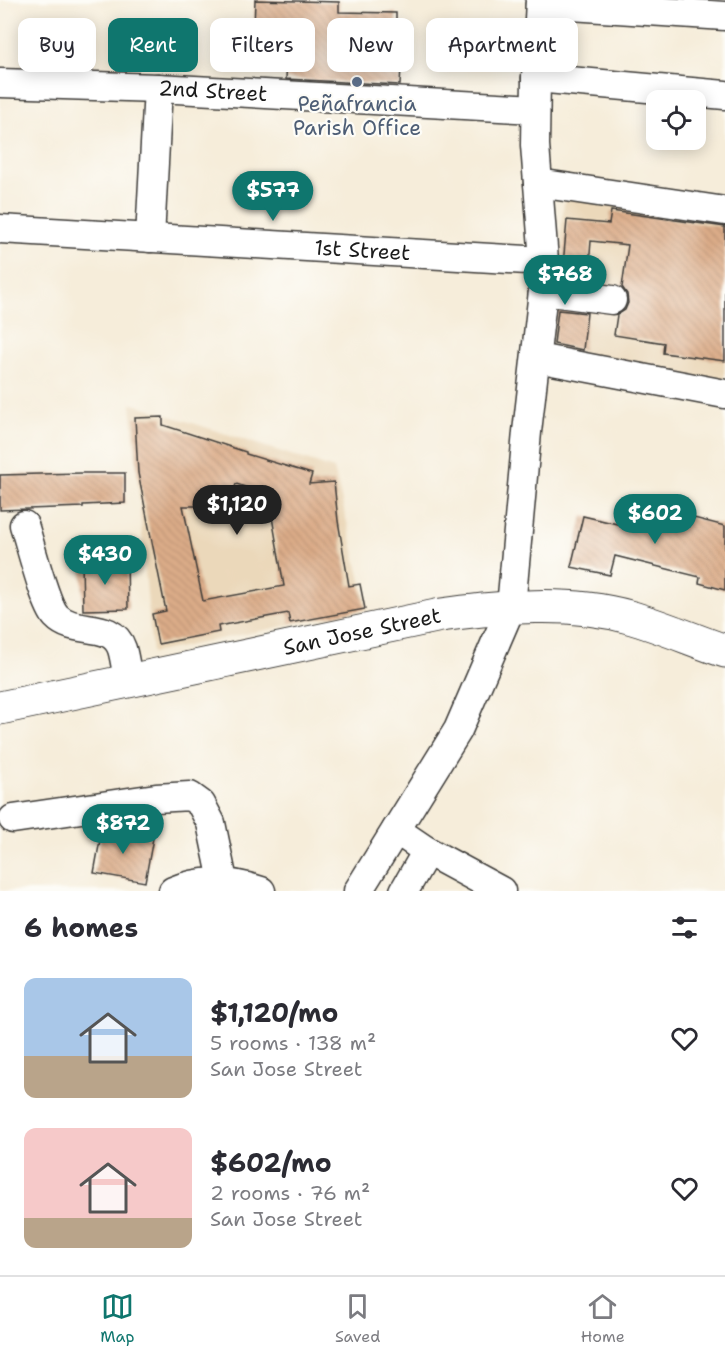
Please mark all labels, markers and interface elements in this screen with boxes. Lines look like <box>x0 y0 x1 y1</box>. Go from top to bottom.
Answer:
chip: Buy <box>18 18 96 72</box>
chip: Rent <box>108 18 198 72</box>
chip: Filters <box>210 18 315 72</box>
chip: New <box>327 18 414 72</box>
chip: Apartment <box>426 18 578 72</box>
street label: 2nd Street <box>158 74 268 108</box>
marker: Peñafrancia Parish Office <box>350 75 364 89</box>
place label: Peñafrancia Parish Office <box>293 90 421 142</box>
map controls <box>646 90 706 150</box>
button: locate <box>646 90 706 150</box>
pin: $577 <box>237 171 309 222</box>
text: $577 <box>246 177 300 203</box>
street label: 1st Street <box>314 234 411 267</box>
pin: $768 <box>529 255 601 306</box>
text: $768 <box>538 261 593 287</box>
pin: $1,120 <box>188 485 286 536</box>
text: $1,120 <box>207 491 267 517</box>
pin: $602 <box>619 494 691 545</box>
text: $602 <box>628 500 682 526</box>
pin: $430 <box>69 535 141 586</box>
text: $430 <box>78 541 132 567</box>
street label: San Jose Street <box>281 601 443 662</box>
pin: $872 <box>87 804 159 855</box>
text: $872 <box>96 810 150 836</box>
text: 6 homes <box>24 910 138 945</box>
icon: filters <box>668 911 701 944</box>
text: $1,120/mo <box>210 995 339 1030</box>
icon: home <box>72 1002 144 1074</box>
icon: heart <box>668 1022 701 1055</box>
text: 5 rooms · 138 m² <box>210 1030 376 1056</box>
text: San Jose Street <box>210 1056 363 1082</box>
text: $602/mo <box>210 1145 332 1180</box>
icon: home <box>72 1152 144 1224</box>
icon: heart <box>668 1172 701 1205</box>
text: 2 rooms · 76 m² <box>210 1180 370 1206</box>
text: San Jose Street <box>210 1206 363 1232</box>
tab: Map <box>100 1290 134 1347</box>
tab: Saved <box>335 1290 380 1347</box>
tab: Home <box>581 1290 625 1347</box>

